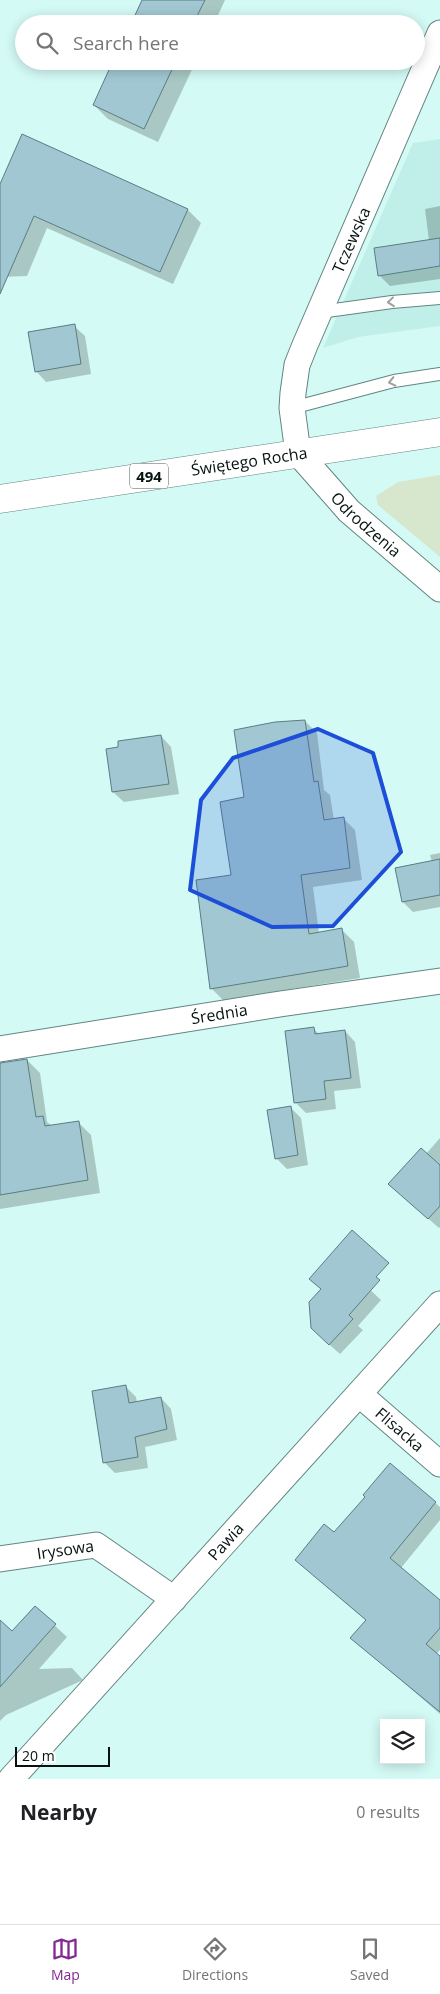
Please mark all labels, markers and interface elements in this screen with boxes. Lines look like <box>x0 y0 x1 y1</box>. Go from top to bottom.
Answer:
search box <box>15 15 425 70</box>
icon: search <box>33 29 61 57</box>
text: Search here <box>73 30 179 56</box>
street label: Tczewska <box>327 203 375 277</box>
one-way arrow <box>387 296 395 307</box>
one-way arrow <box>387 376 396 387</box>
street label: Świętego Rocha <box>190 441 309 481</box>
road number: 494 <box>130 464 168 488</box>
street label: Odrodzenia <box>326 487 406 562</box>
street label: Średnia <box>189 998 249 1029</box>
street label: Flisacka <box>371 1402 429 1457</box>
street label: Pawia <box>203 1518 248 1565</box>
street label: Irysowa <box>35 1534 95 1565</box>
map controls <box>380 1719 425 1764</box>
button: layers <box>380 1719 425 1764</box>
scale bar <box>15 1744 110 1767</box>
text: 20 m <box>22 1746 55 1765</box>
text: Nearby <box>20 1798 97 1826</box>
text: 0 results <box>356 1801 420 1823</box>
tab: Map <box>51 1935 80 1984</box>
tab: Directions <box>182 1935 248 1984</box>
tab: Saved <box>350 1935 389 1984</box>

